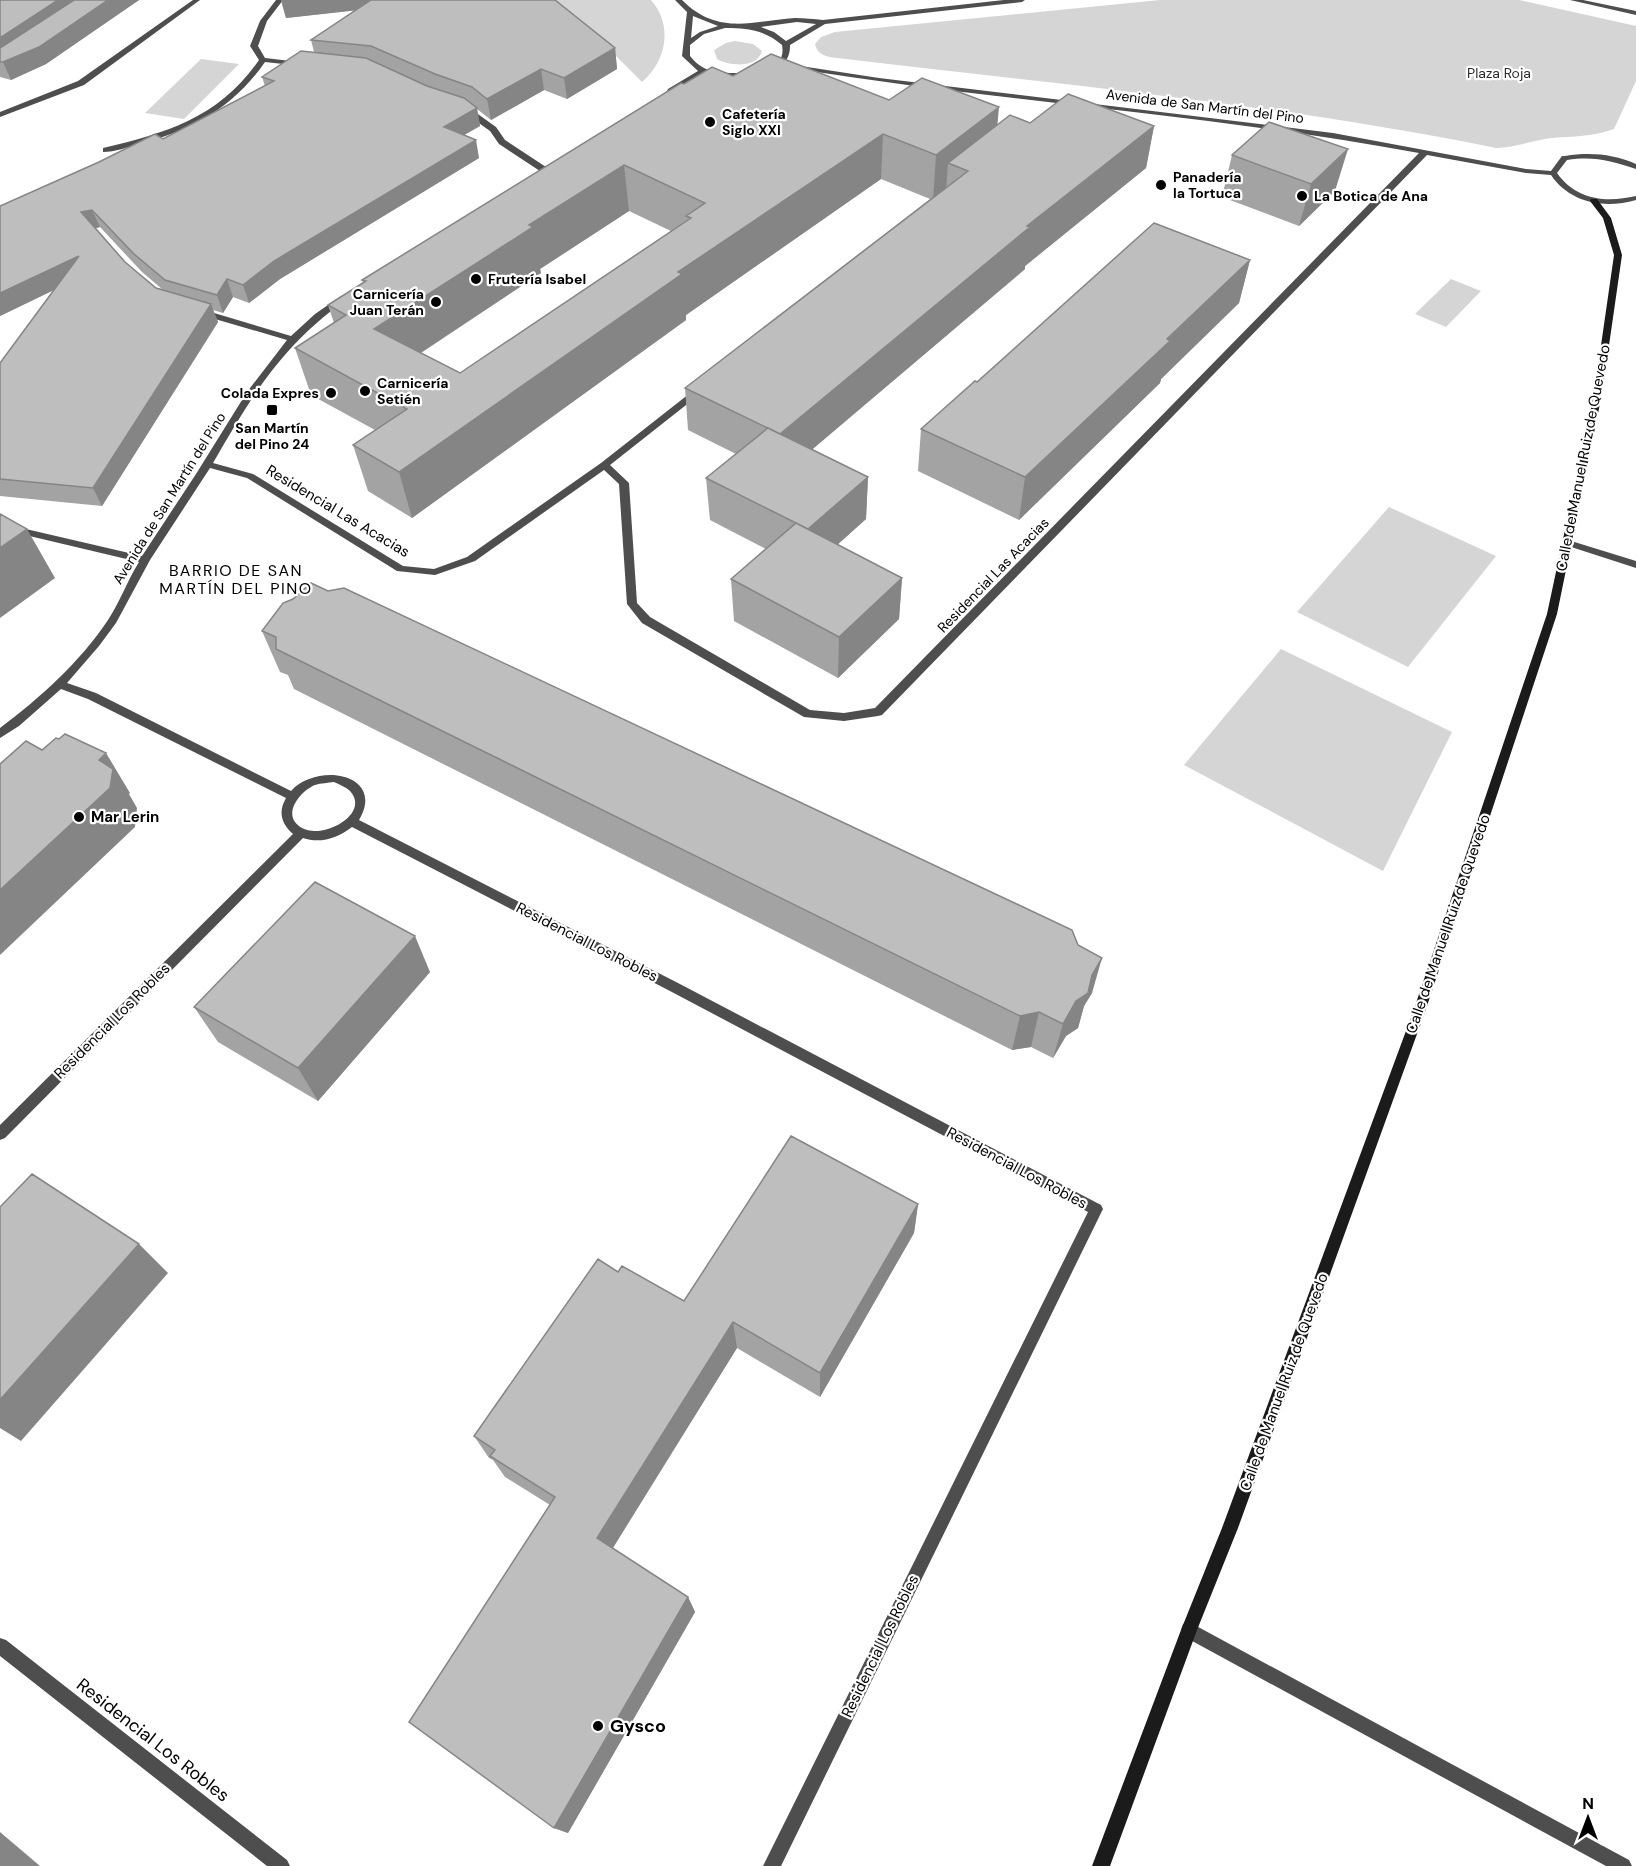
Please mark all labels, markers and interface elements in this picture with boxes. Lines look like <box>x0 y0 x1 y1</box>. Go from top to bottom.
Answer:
park label: Plaza Roja <box>1467 64 1531 82</box>
street label: Avenida de San Martín del Pino <box>1105 85 1305 127</box>
place label: Cafetería Siglo XXI <box>722 105 786 139</box>
marker: Cafetería Siglo XXI <box>703 115 717 129</box>
place label: Panadería la Tortuca <box>1173 168 1241 202</box>
marker: Panadería la Tortuca <box>1154 178 1168 192</box>
place label: La Botica de Ana <box>1314 187 1428 205</box>
marker: La Botica de Ana <box>1295 189 1309 203</box>
place label: Frutería Isabel <box>488 270 586 288</box>
marker: Frutería Isabel <box>469 272 483 286</box>
place label: Carnicería Juan Terán <box>350 285 424 319</box>
marker: Carnicería Juan Terán <box>429 295 443 309</box>
street label: Calle de Manuel Ruiz de Quevedo <box>1551 343 1615 573</box>
place label: Carnicería Setién <box>377 374 448 408</box>
place label: Colada Expres <box>221 384 319 402</box>
marker: Carnicería Setién <box>358 384 372 398</box>
marker: Colada Expres <box>324 386 338 400</box>
marker: San Martín del Pino 24 <box>265 403 279 417</box>
street label: Avenida de San Martín del Pino <box>109 409 229 587</box>
place label: San Martín del Pino 24 <box>235 419 309 453</box>
street label: Residencial Las Acacias <box>263 460 413 562</box>
street label: Residencial Las Acacias <box>933 514 1053 636</box>
district label: BARRIO DE SAN MARTÍN DEL PINO <box>159 560 313 599</box>
place label: Mar Lerin <box>91 807 159 827</box>
marker: Mar Lerin <box>72 810 86 824</box>
street label: Calle de Manuel Ruiz de Quevedo <box>1401 812 1495 1036</box>
street label: Residencial Los Robles <box>513 898 661 986</box>
street label: Residencial Los Robles <box>50 959 174 1083</box>
street label: Residencial Los Robles <box>943 1122 1091 1214</box>
street label: Calle de Manuel Ruiz de Quevedo <box>1235 1270 1333 1494</box>
street label: Residencial Los Robles <box>837 1571 923 1721</box>
street label: Residencial Los Robles <box>72 1673 234 1807</box>
place label: Gysco <box>610 1714 666 1738</box>
marker: Gysco <box>591 1719 605 1733</box>
north arrow <box>1558 1788 1618 1848</box>
text: N <box>1582 1793 1594 1814</box>

